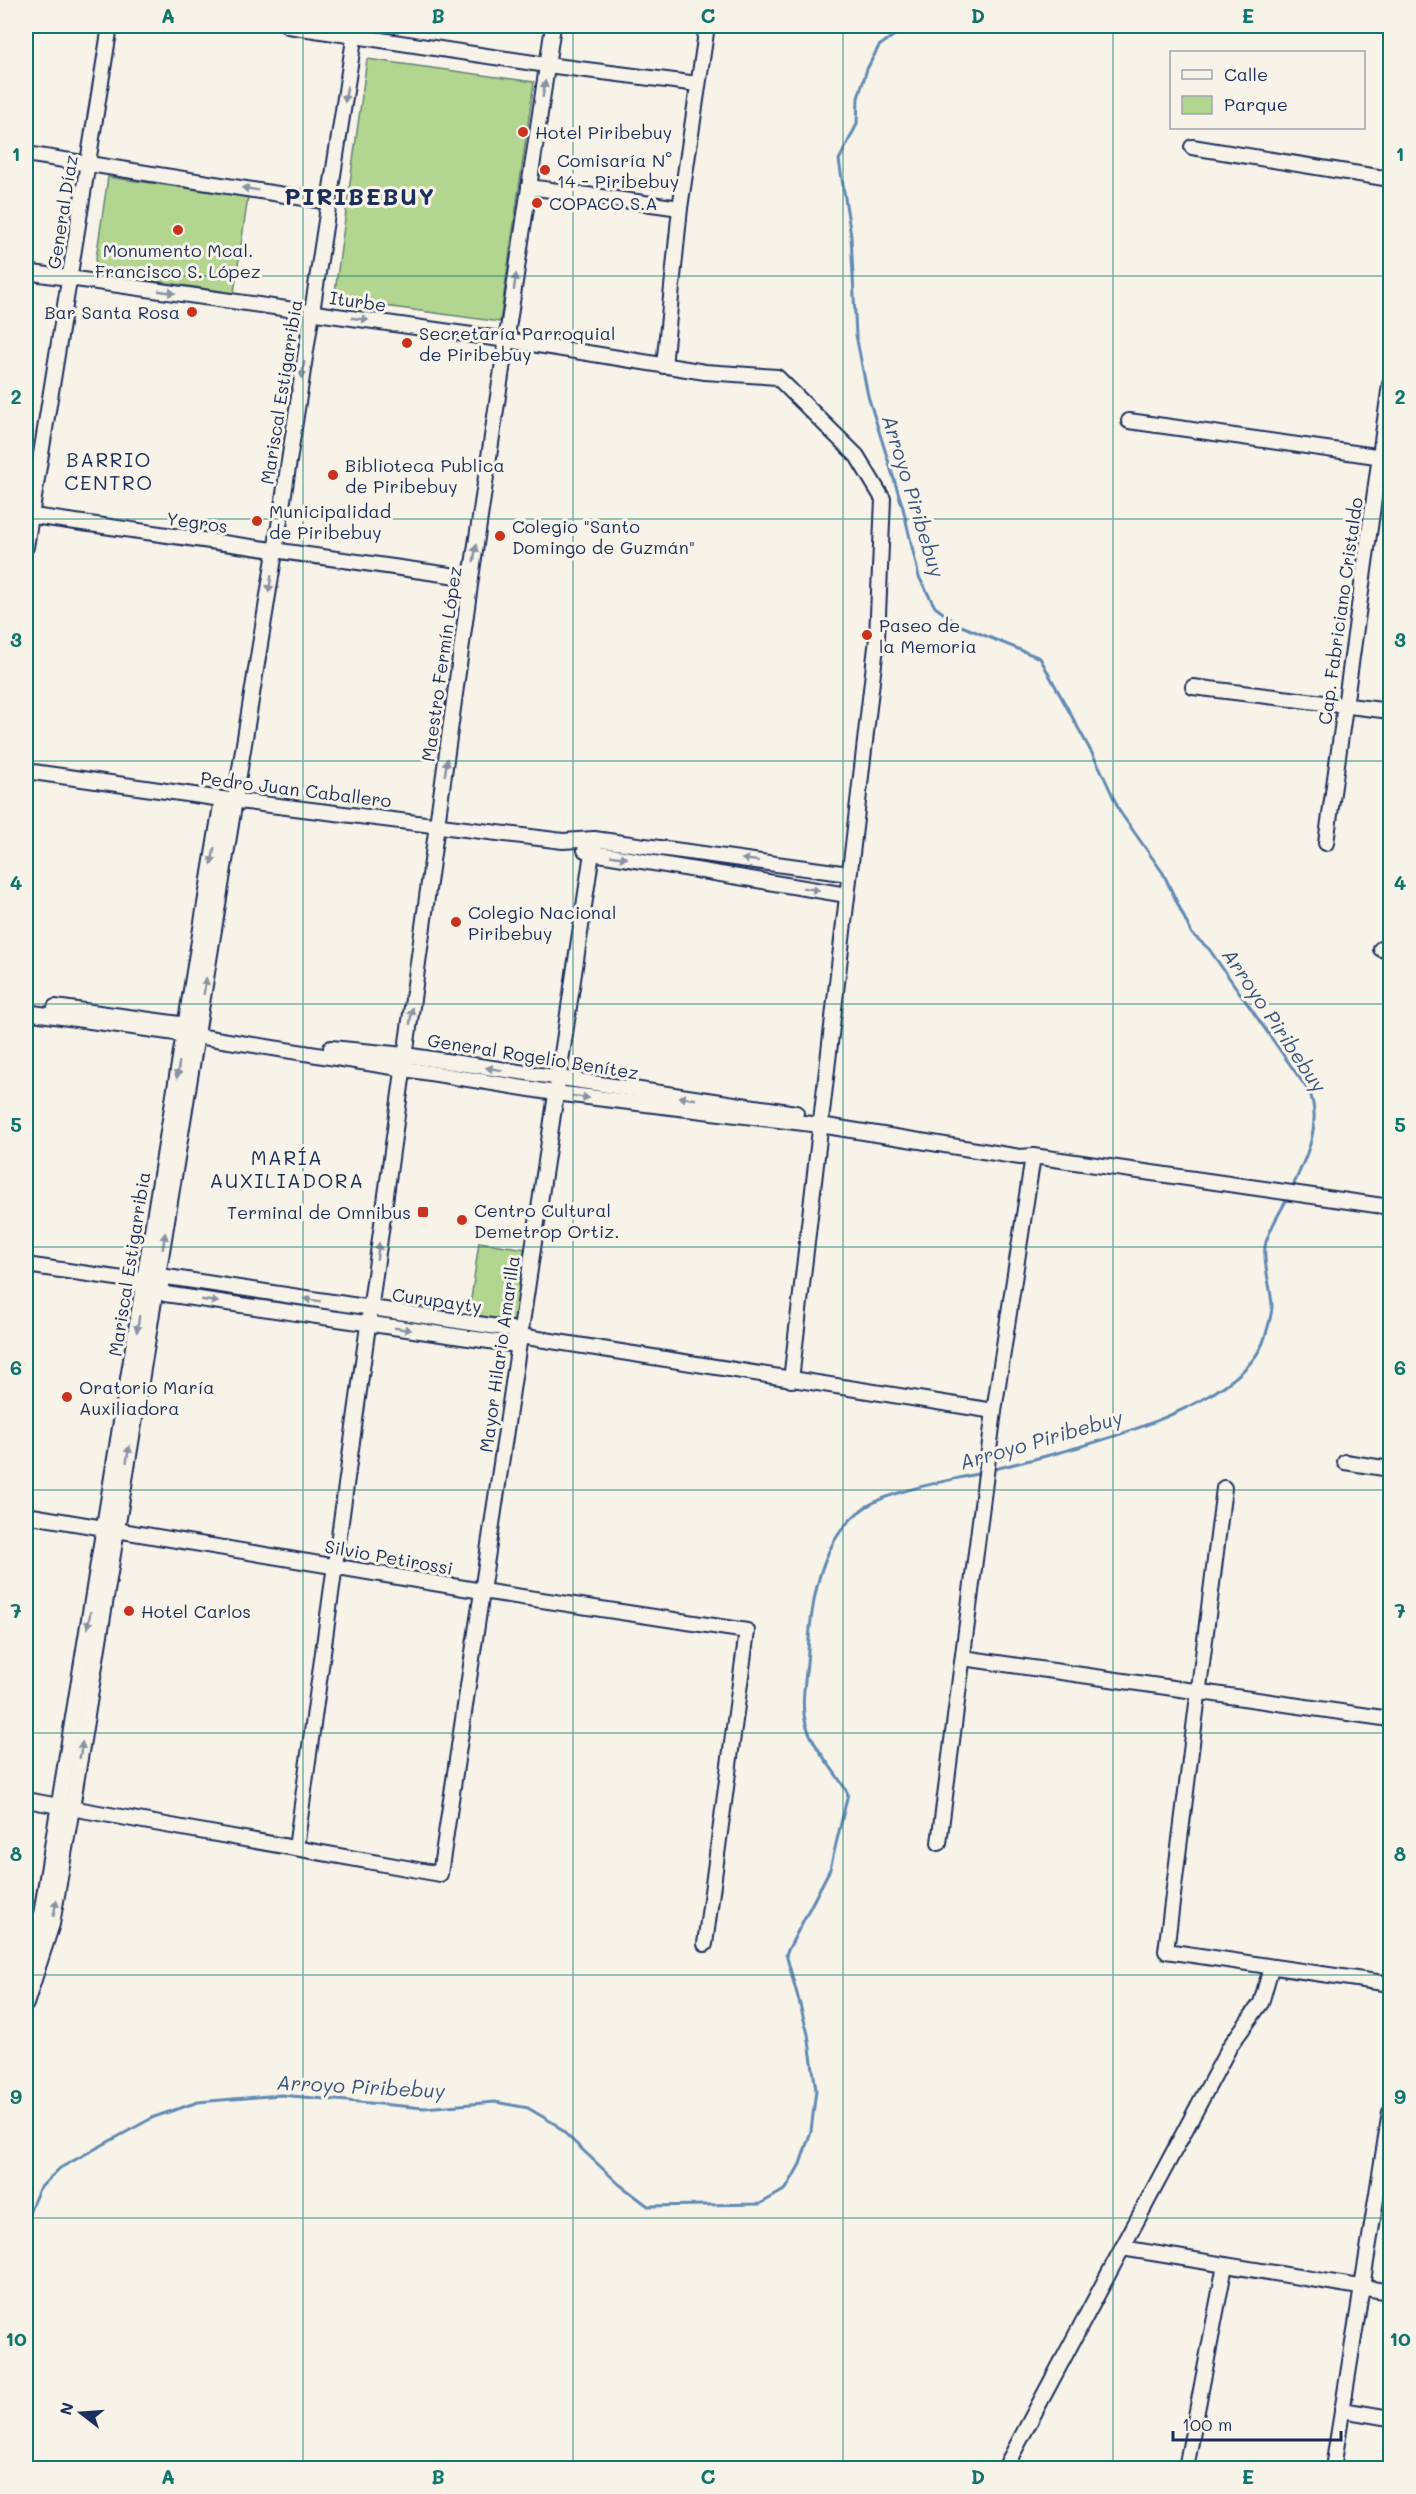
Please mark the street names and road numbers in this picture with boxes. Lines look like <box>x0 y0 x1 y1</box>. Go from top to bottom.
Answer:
street label: General Díaz <box>41 153 83 271</box>
street label: Iturbe <box>328 285 388 317</box>
street label: Mariscal Estigarribia <box>255 298 307 486</box>
street label: Cap. Fabriciano Cristaldo <box>1312 496 1368 726</box>
street label: Yegros <box>165 506 229 538</box>
street label: Maestro Fermín López <box>415 565 467 763</box>
street label: Pedro Juan Caballero <box>199 765 393 813</box>
street label: General Rogelio Benítez <box>426 1027 640 1085</box>
street label: Mariscal Estigarribia <box>103 1170 155 1358</box>
street label: Mayor Hilario Amarilla <box>473 1254 525 1454</box>
street label: Curupayty <box>390 1282 484 1318</box>
street label: Silvio Petirossi <box>323 1534 455 1580</box>

